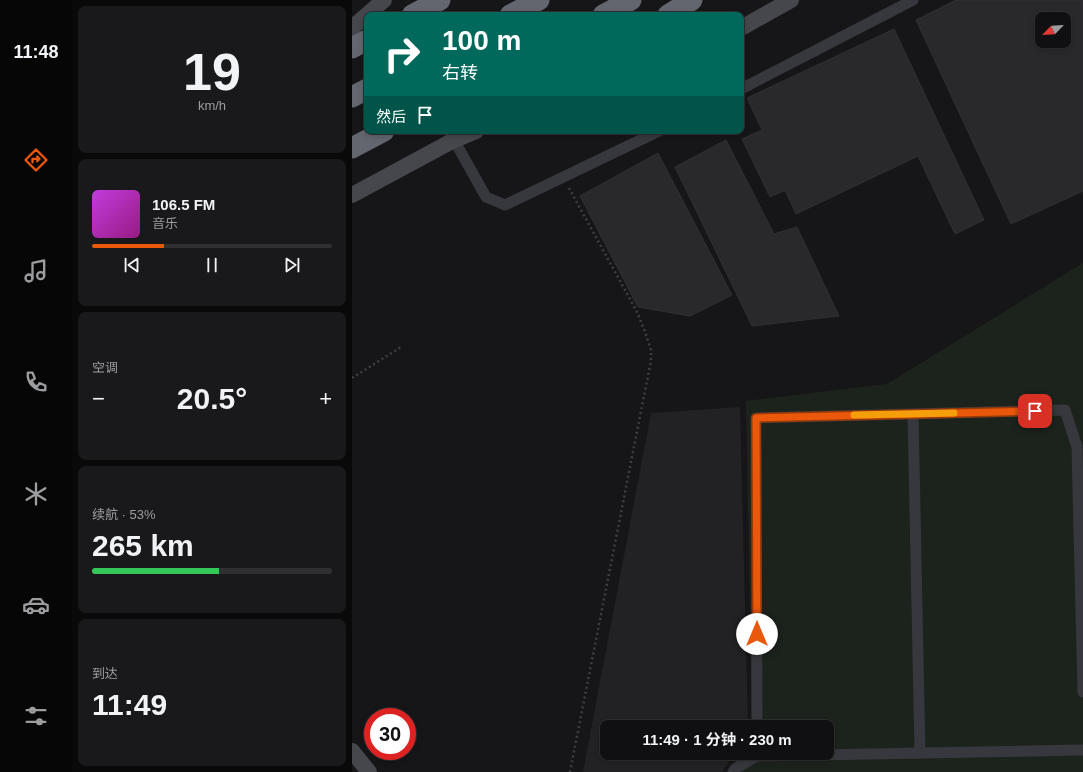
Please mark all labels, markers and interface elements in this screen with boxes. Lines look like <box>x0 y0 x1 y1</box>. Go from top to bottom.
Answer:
north arrow <box>1035 12 1071 48</box>
map controls <box>1035 12 1071 48</box>
text: 100 m <box>442 25 521 56</box>
icon: right <box>376 28 428 80</box>
text: 11:48 <box>13 42 59 62</box>
text: 19 <box>183 43 241 101</box>
text: 右转 <box>442 63 478 83</box>
text: km/h <box>198 98 226 113</box>
icon: arrive <box>414 104 436 126</box>
text: 然后 <box>376 108 406 125</box>
icon: directions <box>22 146 50 174</box>
text: 106.5 FM <box>152 196 215 213</box>
text: 音乐 <box>152 216 178 231</box>
icon: previous <box>121 254 143 276</box>
icon: pause <box>201 254 223 276</box>
icon: next <box>281 254 303 276</box>
icon: music <box>22 257 50 285</box>
text: 空调 <box>92 360 118 375</box>
icon: phone <box>22 368 50 396</box>
text: 20.5° <box>177 382 247 415</box>
text: − <box>92 386 105 411</box>
text: + <box>319 386 332 411</box>
pin <box>1018 394 1052 428</box>
icon: arrive <box>1024 400 1046 422</box>
icon: climate <box>22 480 50 508</box>
text: 续航 · 53% <box>92 507 156 522</box>
text: 265 km <box>92 529 194 562</box>
icon: car <box>22 591 50 619</box>
position arrow <box>736 613 778 655</box>
text: 到达 <box>92 666 118 681</box>
text: 11:49 <box>92 688 167 721</box>
icon: filters <box>22 702 50 730</box>
speed limit sign: 30 <box>364 708 416 760</box>
text: 11:49 · 1 分钟 · 230 m <box>642 731 792 748</box>

